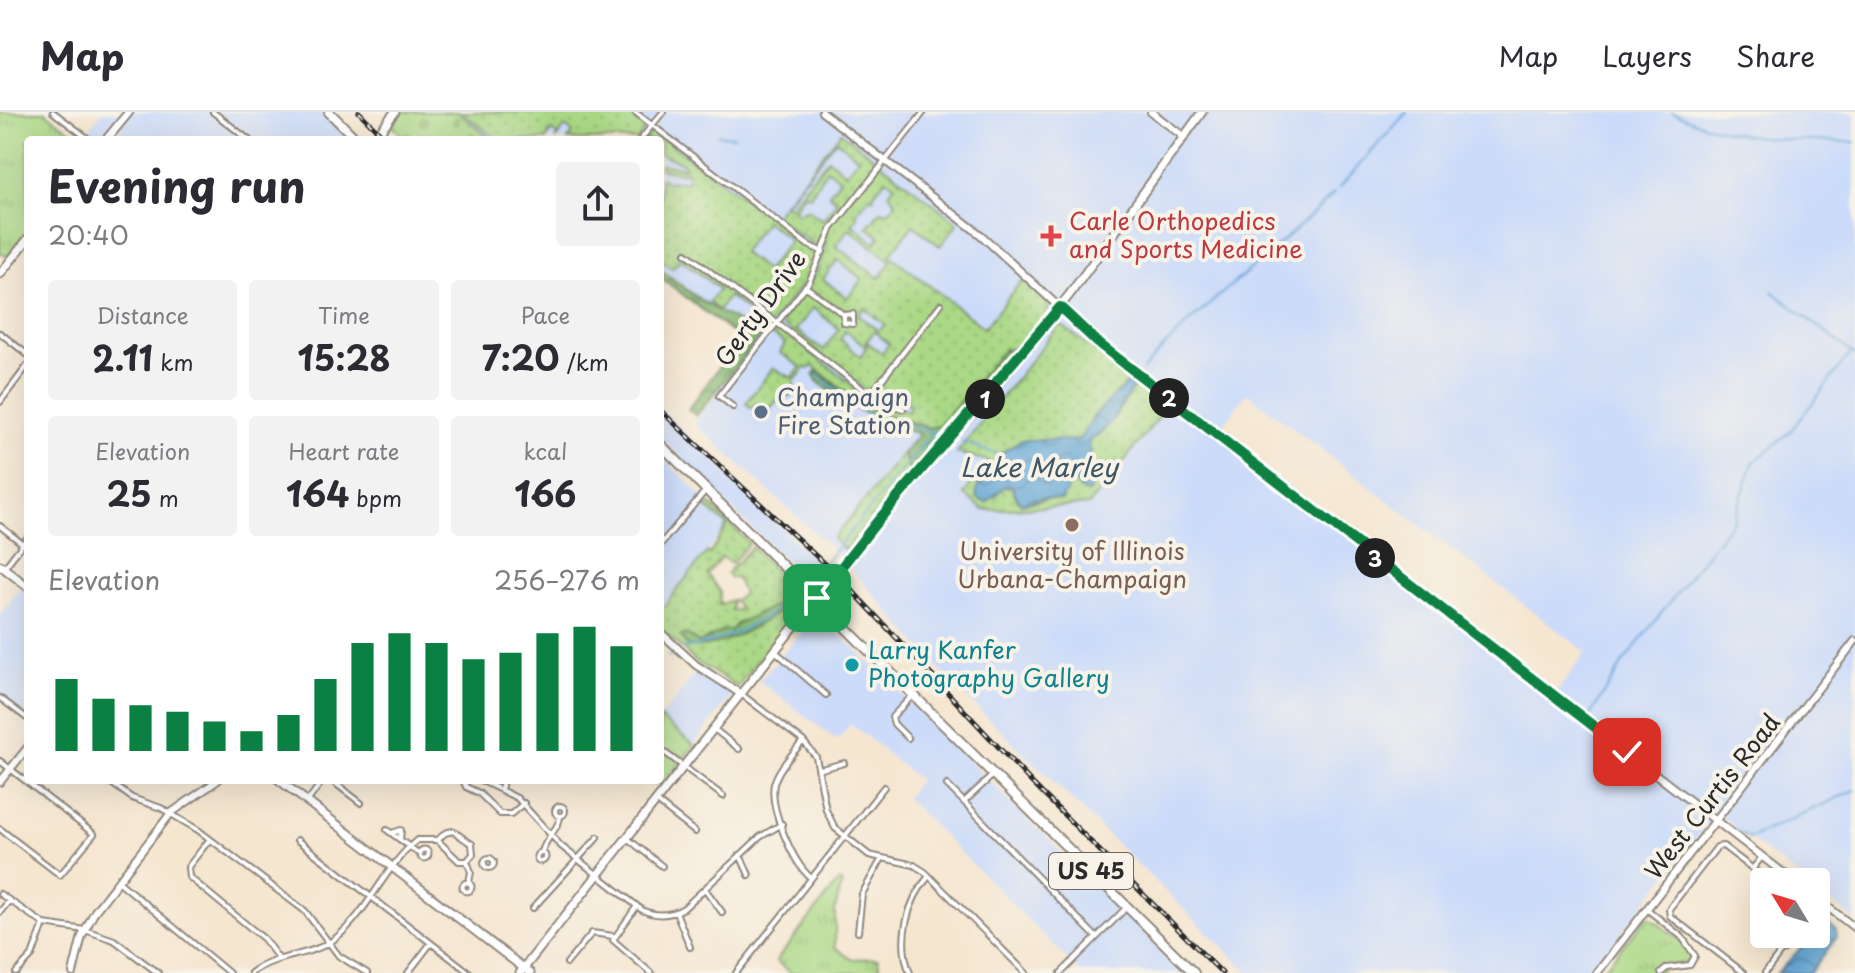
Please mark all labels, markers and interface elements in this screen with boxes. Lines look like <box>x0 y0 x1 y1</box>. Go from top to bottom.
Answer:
text: Map <box>40 27 124 84</box>
text: Map <box>1498 34 1558 77</box>
text: Layers <box>1602 34 1692 77</box>
text: Share <box>1736 34 1815 77</box>
text: Evening run <box>48 152 306 218</box>
button: share <box>556 162 640 246</box>
place label: Carle Orthopedics and Sports Medicine <box>1069 202 1303 266</box>
text: 20:40 <box>48 215 129 254</box>
marker: Carle Orthopedics and Sports Medicine <box>1040 225 1062 247</box>
street label: Gerty Drive <box>705 243 814 373</box>
text: Distance <box>97 298 189 331</box>
text: Time <box>318 298 370 331</box>
text: Pace <box>520 298 570 331</box>
text: 2.11 <box>92 331 153 383</box>
text: 15:28 <box>297 331 391 383</box>
text: 7:20 <box>482 331 560 383</box>
text: km <box>153 345 193 378</box>
text: /km <box>560 345 609 378</box>
place label: Champaign Fire Station <box>777 378 911 442</box>
pin: 2 <box>1149 378 1189 418</box>
pin: 1 <box>965 379 1005 419</box>
text: 2 <box>1161 381 1177 414</box>
text: 1 <box>980 382 990 415</box>
marker: Champaign Fire Station <box>752 403 770 421</box>
text: Elevation <box>95 434 190 467</box>
text: Heart rate <box>288 434 400 467</box>
text: kcal <box>523 434 567 467</box>
water label: Lake Marley <box>960 447 1120 486</box>
text: 25 <box>106 467 152 519</box>
text: 164 <box>286 467 349 519</box>
text: 166 <box>514 467 576 519</box>
text: m <box>152 481 179 514</box>
text: bpm <box>349 481 402 514</box>
marker: University of Illinois Urbana-Champaign <box>1063 516 1081 534</box>
place label: University of Illinois Urbana-Champaign <box>957 532 1187 596</box>
pin: 3 <box>1355 538 1395 578</box>
text: 3 <box>1368 541 1382 574</box>
text: Elevation <box>48 560 160 599</box>
text: 256–276 m <box>494 560 640 599</box>
pin <box>783 564 851 632</box>
icon: arrive <box>795 576 839 620</box>
place label: Larry Kanfer Photography Gallery <box>868 631 1110 695</box>
marker: Larry Kanfer Photography Gallery <box>843 656 861 674</box>
street label: West Curtis Road <box>1635 705 1788 886</box>
pin <box>1593 718 1661 786</box>
icon: check <box>1605 730 1649 774</box>
road number: US 45 <box>1049 853 1133 889</box>
north arrow <box>1750 868 1830 948</box>
map controls <box>1750 868 1830 948</box>

